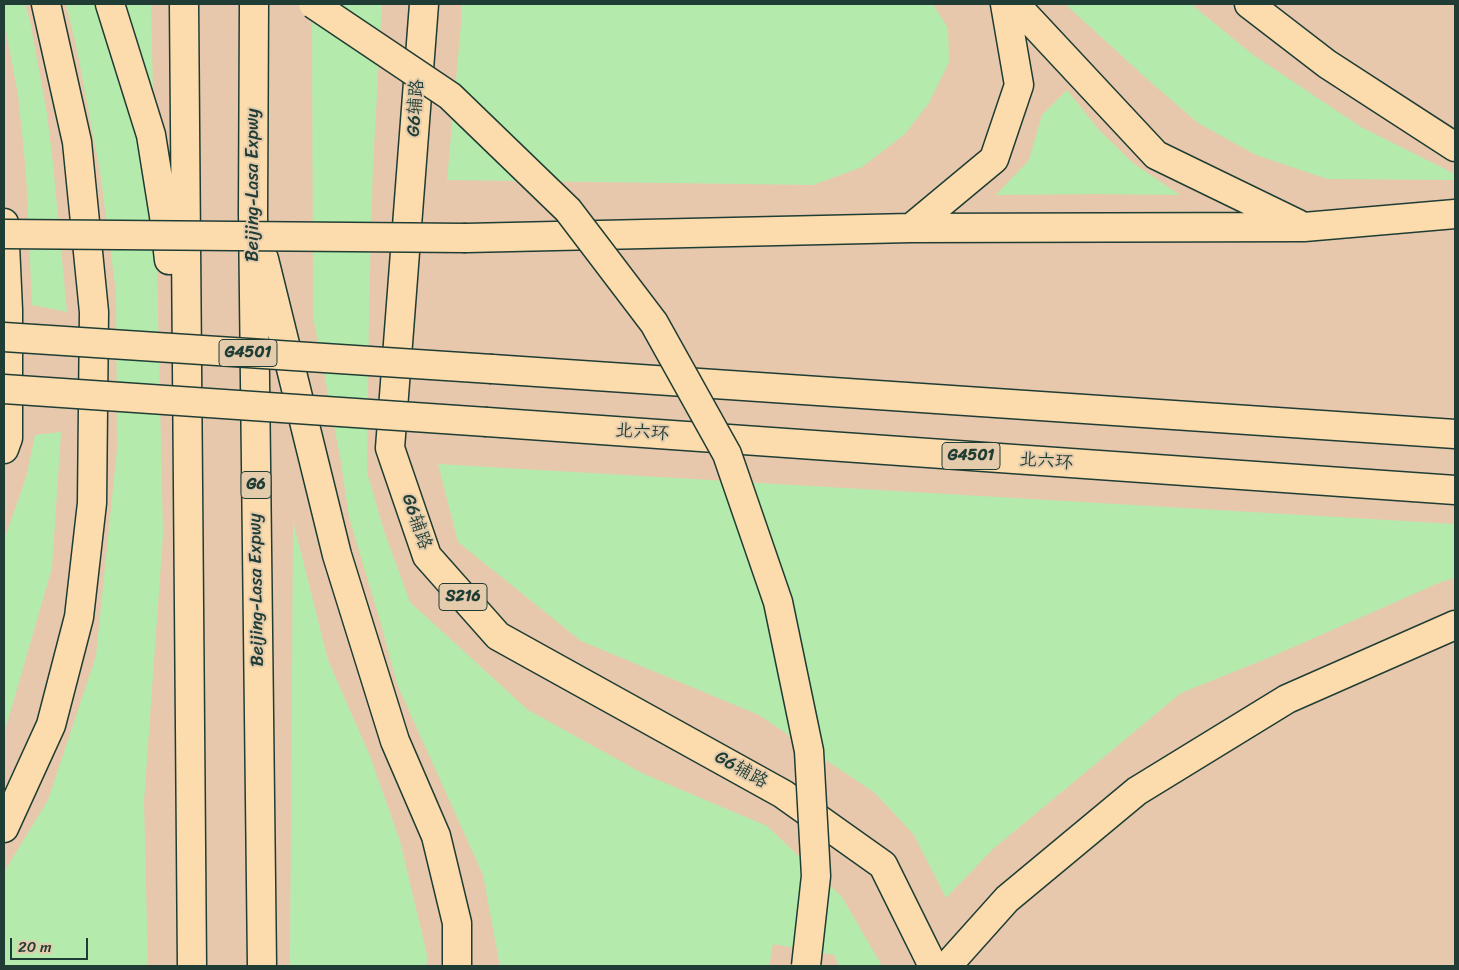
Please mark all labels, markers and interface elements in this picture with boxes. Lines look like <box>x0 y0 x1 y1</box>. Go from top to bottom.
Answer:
street label: G6辅路 <box>403 79 429 137</box>
street label: Beijing-Lasa Expwy <box>242 108 264 262</box>
road number: G4501 <box>219 339 277 366</box>
street label: 北六环 <box>614 420 670 446</box>
road number: G4501 <box>942 442 1000 470</box>
street label: 北六环 <box>1018 449 1074 475</box>
road number: G6 <box>241 472 271 498</box>
street label: G6辅路 <box>396 491 436 553</box>
street label: Beijing-Lasa Expwy <box>245 513 269 667</box>
road number: S216 <box>439 584 487 610</box>
street label: G6辅路 <box>711 747 771 793</box>
scale bar <box>12 928 90 960</box>
text: 20 m <box>18 934 52 960</box>

